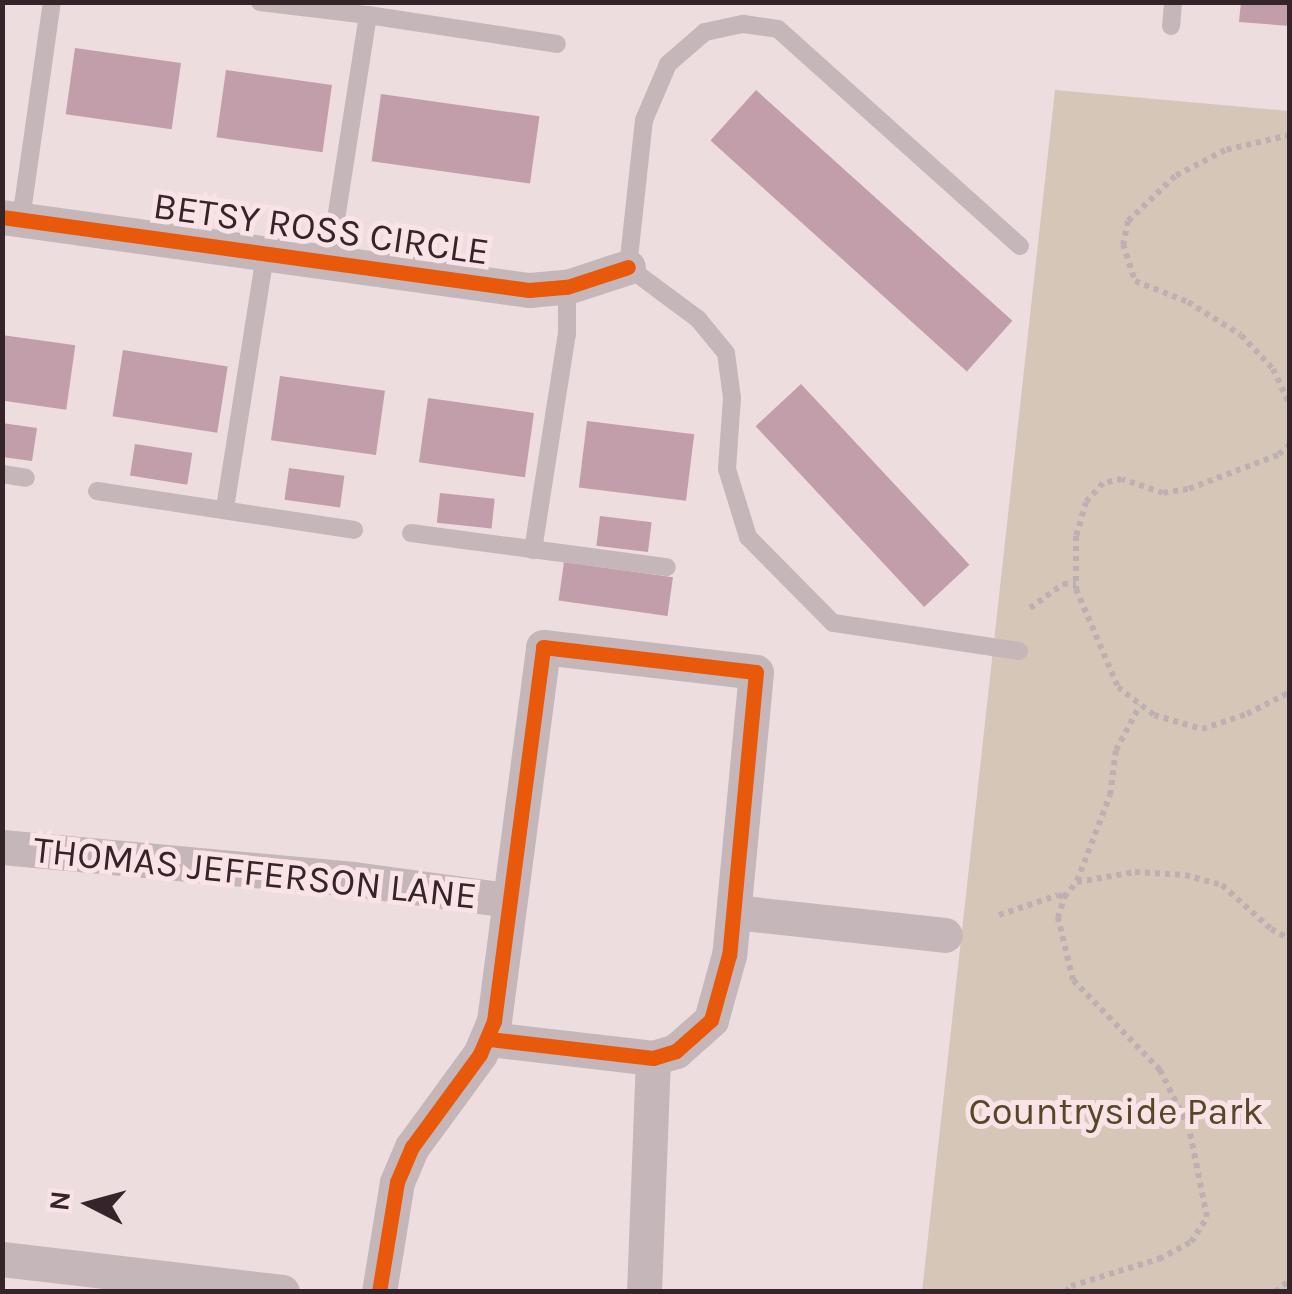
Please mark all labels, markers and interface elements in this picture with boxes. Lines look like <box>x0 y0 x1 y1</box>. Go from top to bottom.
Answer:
street label: BETSY ROSS CIRCLE <box>150 183 492 275</box>
street label: THOMAS JEFFERSON LANE <box>31 827 479 919</box>
park label: Countryside Park <box>968 1089 1264 1135</box>
north arrow <box>40 1154 140 1254</box>
text: N <box>42 1189 77 1213</box>

